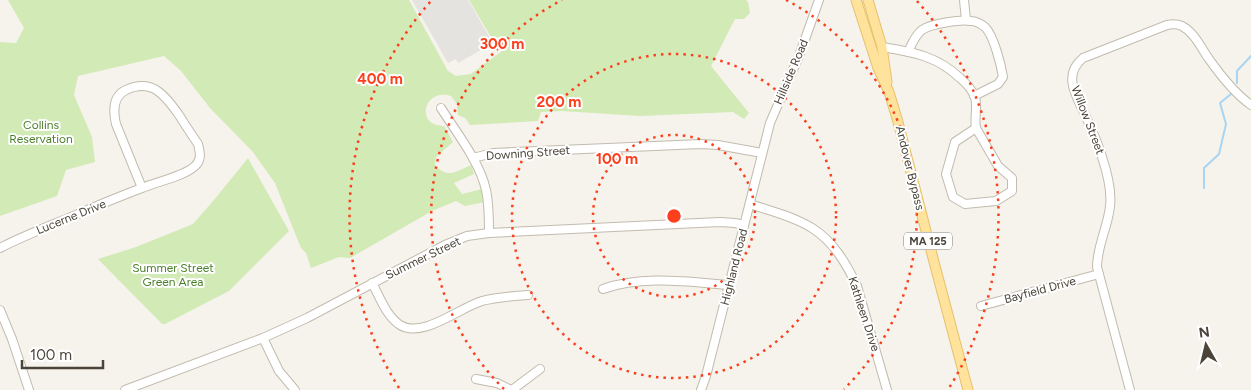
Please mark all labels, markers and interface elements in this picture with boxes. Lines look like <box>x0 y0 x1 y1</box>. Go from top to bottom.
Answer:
text: 300 m <box>480 35 524 53</box>
street label: Hillside Road <box>771 37 811 107</box>
text: 400 m <box>357 70 403 88</box>
street label: Willow Street <box>1068 84 1108 157</box>
text: 200 m <box>537 93 581 111</box>
park label: Collins Reservation <box>9 118 73 146</box>
street label: Andover Bypass <box>893 124 927 212</box>
street label: Downing Street <box>485 143 571 163</box>
text: 100 m <box>596 150 638 168</box>
street label: Lucerne Drive <box>34 196 108 237</box>
centre of rings <box>665 207 683 225</box>
street label: Highland Road <box>718 227 750 307</box>
road number: MA 125 <box>904 232 952 250</box>
street label: Summer Street <box>383 234 463 282</box>
park label: Summer Street Green Area <box>132 261 214 289</box>
street label: Bayfield Drive <box>1003 274 1078 306</box>
street label: Kathleen Drive <box>845 275 883 354</box>
north arrow <box>1181 320 1231 370</box>
text: N <box>1198 323 1211 342</box>
scale bar <box>22 338 104 370</box>
text: 100 m <box>30 346 72 364</box>

